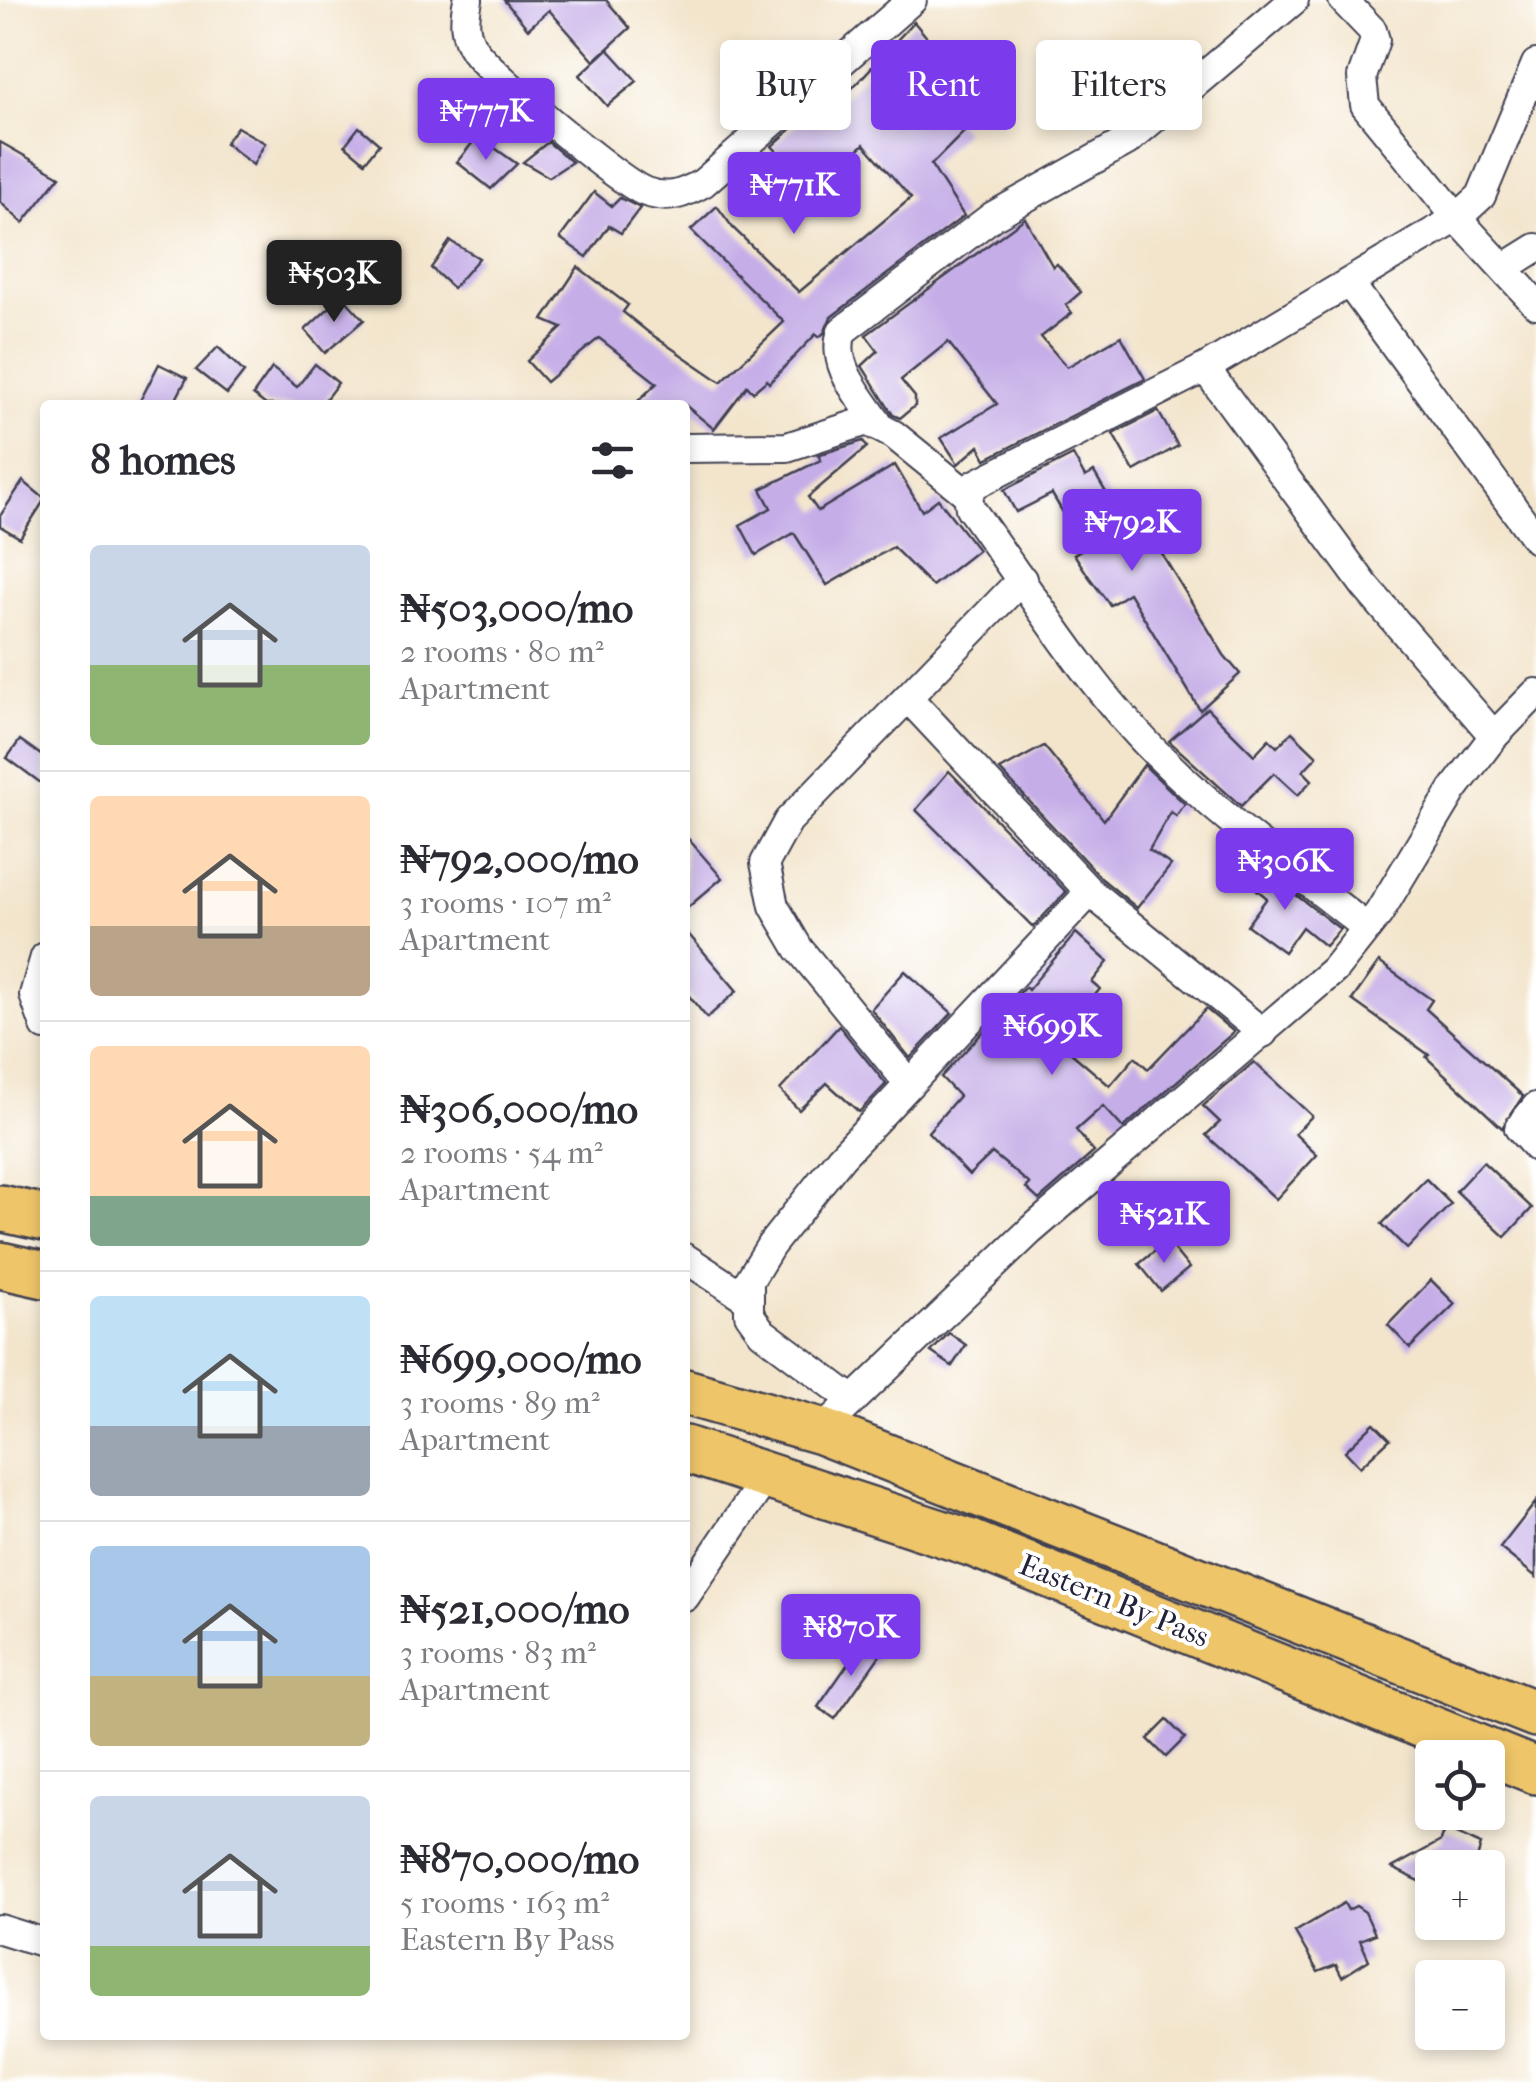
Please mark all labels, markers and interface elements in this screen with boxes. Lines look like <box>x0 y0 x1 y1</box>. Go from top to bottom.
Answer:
chip: Buy <box>720 40 851 130</box>
chip: Rent <box>871 40 1016 130</box>
chip: Filters <box>1036 40 1202 130</box>
pin: ₦777K <box>416 78 556 163</box>
text: ₦777K <box>440 92 532 129</box>
pin: ₦771K <box>724 152 864 237</box>
text: ₦771K <box>750 166 838 203</box>
pin: ₦503K <box>264 240 404 325</box>
text: ₦503K <box>289 254 379 291</box>
icon: filters <box>585 433 640 488</box>
text: 8 homes <box>90 436 236 485</box>
pin: ₦792K <box>1062 489 1202 574</box>
text: ₦792K <box>1084 503 1180 540</box>
text: ₦503,000/mo <box>400 584 633 633</box>
icon: home <box>170 585 290 705</box>
text: 2 rooms · 80 m² <box>400 633 604 670</box>
text: Apartment <box>400 670 550 707</box>
pin: ₦306K <box>1215 828 1355 913</box>
text: ₦792,000/mo <box>400 835 639 884</box>
icon: home <box>170 836 290 956</box>
text: ₦306K <box>1238 842 1332 879</box>
text: 3 rooms · 107 m² <box>400 884 611 921</box>
text: Apartment <box>400 921 550 958</box>
pin: ₦699K <box>982 993 1122 1078</box>
text: ₦699K <box>1003 1007 1101 1044</box>
text: ₦306,000/mo <box>400 1085 638 1134</box>
icon: home <box>170 1086 290 1206</box>
text: 2 rooms · 54 m² <box>400 1134 603 1171</box>
text: Apartment <box>400 1171 550 1208</box>
pin: ₦521K <box>1094 1181 1234 1266</box>
text: ₦521K <box>1120 1195 1208 1232</box>
text: ₦699,000/mo <box>400 1335 642 1384</box>
icon: home <box>170 1336 290 1456</box>
text: 3 rooms · 89 m² <box>400 1384 600 1421</box>
text: Apartment <box>400 1421 550 1458</box>
street label: Eastern By Pass <box>1014 1547 1214 1655</box>
text: ₦521,000/mo <box>400 1585 630 1634</box>
icon: home <box>170 1586 290 1706</box>
pin: ₦870K <box>781 1594 921 1679</box>
text: ₦870K <box>803 1608 899 1645</box>
text: 3 rooms · 83 m² <box>400 1634 596 1671</box>
text: Apartment <box>400 1671 550 1708</box>
map controls <box>1415 1740 1505 2050</box>
button: locate <box>1415 1740 1505 1830</box>
text: ₦870,000/mo <box>400 1835 639 1884</box>
icon: home <box>170 1836 290 1956</box>
button: + <box>1415 1850 1505 1940</box>
text: 5 rooms · 163 m² <box>400 1884 609 1921</box>
text: Eastern By Pass <box>400 1921 615 1958</box>
button: − <box>1415 1960 1505 2050</box>

